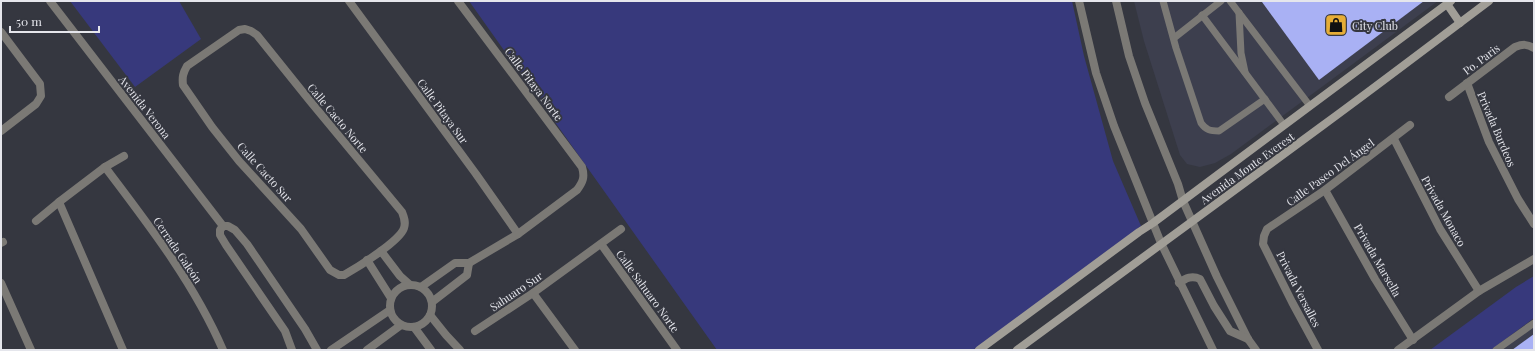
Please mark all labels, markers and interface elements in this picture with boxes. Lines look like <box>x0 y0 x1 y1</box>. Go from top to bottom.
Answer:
scale bar <box>10 8 99 34</box>
shop icon: City Club <box>1323 12 1349 38</box>
text: 50 m <box>16 13 42 29</box>
place label: City Club <box>1352 18 1398 33</box>
street label: Po. Paris <box>1459 40 1503 78</box>
street label: Calle Pitaya Norte <box>502 44 567 124</box>
street label: Avenida Verona <box>115 72 175 142</box>
street label: Calle Pitaya Sur <box>414 75 472 147</box>
street label: Calle Cacto Norte <box>304 80 372 156</box>
street label: Privada Burdeos <box>1474 89 1520 169</box>
street label: Avenida Monte Everest <box>1196 129 1297 208</box>
street label: Calle Paseo Del Ángel <box>1283 135 1377 209</box>
street label: Calle Cacto Sur <box>234 139 296 205</box>
street label: Privada Monaco <box>1418 173 1470 249</box>
street label: Cerrada Galeón <box>150 214 206 287</box>
street label: Privada Marsella <box>1351 221 1405 300</box>
street label: Calle Sahuaro Norte <box>613 247 683 336</box>
street label: Privada Versalles <box>1273 249 1325 330</box>
street label: Sahuaro Sur <box>487 268 545 314</box>

